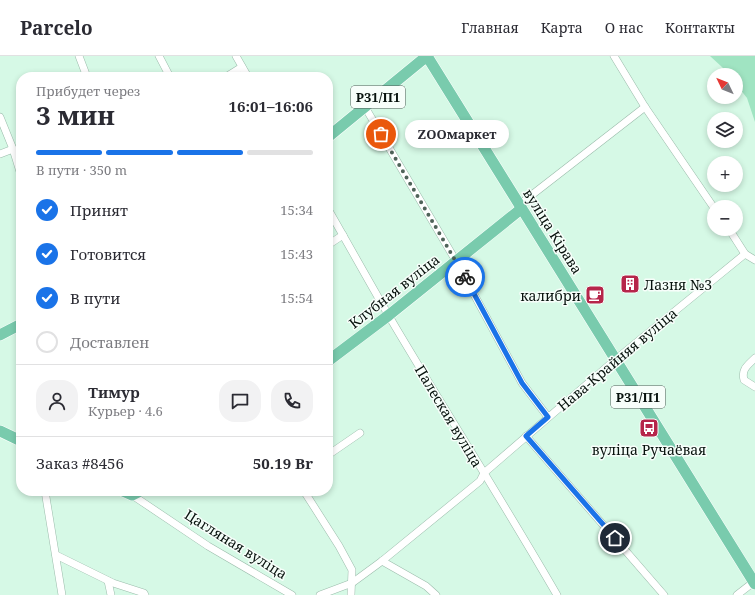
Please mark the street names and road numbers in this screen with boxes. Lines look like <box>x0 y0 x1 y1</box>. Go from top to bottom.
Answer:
road number: Р31/П1 <box>351 86 405 108</box>
street label: вуліца Кірава <box>519 185 587 277</box>
street label: Клубная вуліца <box>345 250 443 332</box>
street label: Нава-Крайняя вуліца <box>553 303 681 415</box>
street label: Палеская вуліца <box>411 361 487 471</box>
road number: Р31/П1 <box>611 386 665 408</box>
street label: Цагляная вуліца <box>181 505 291 583</box>

